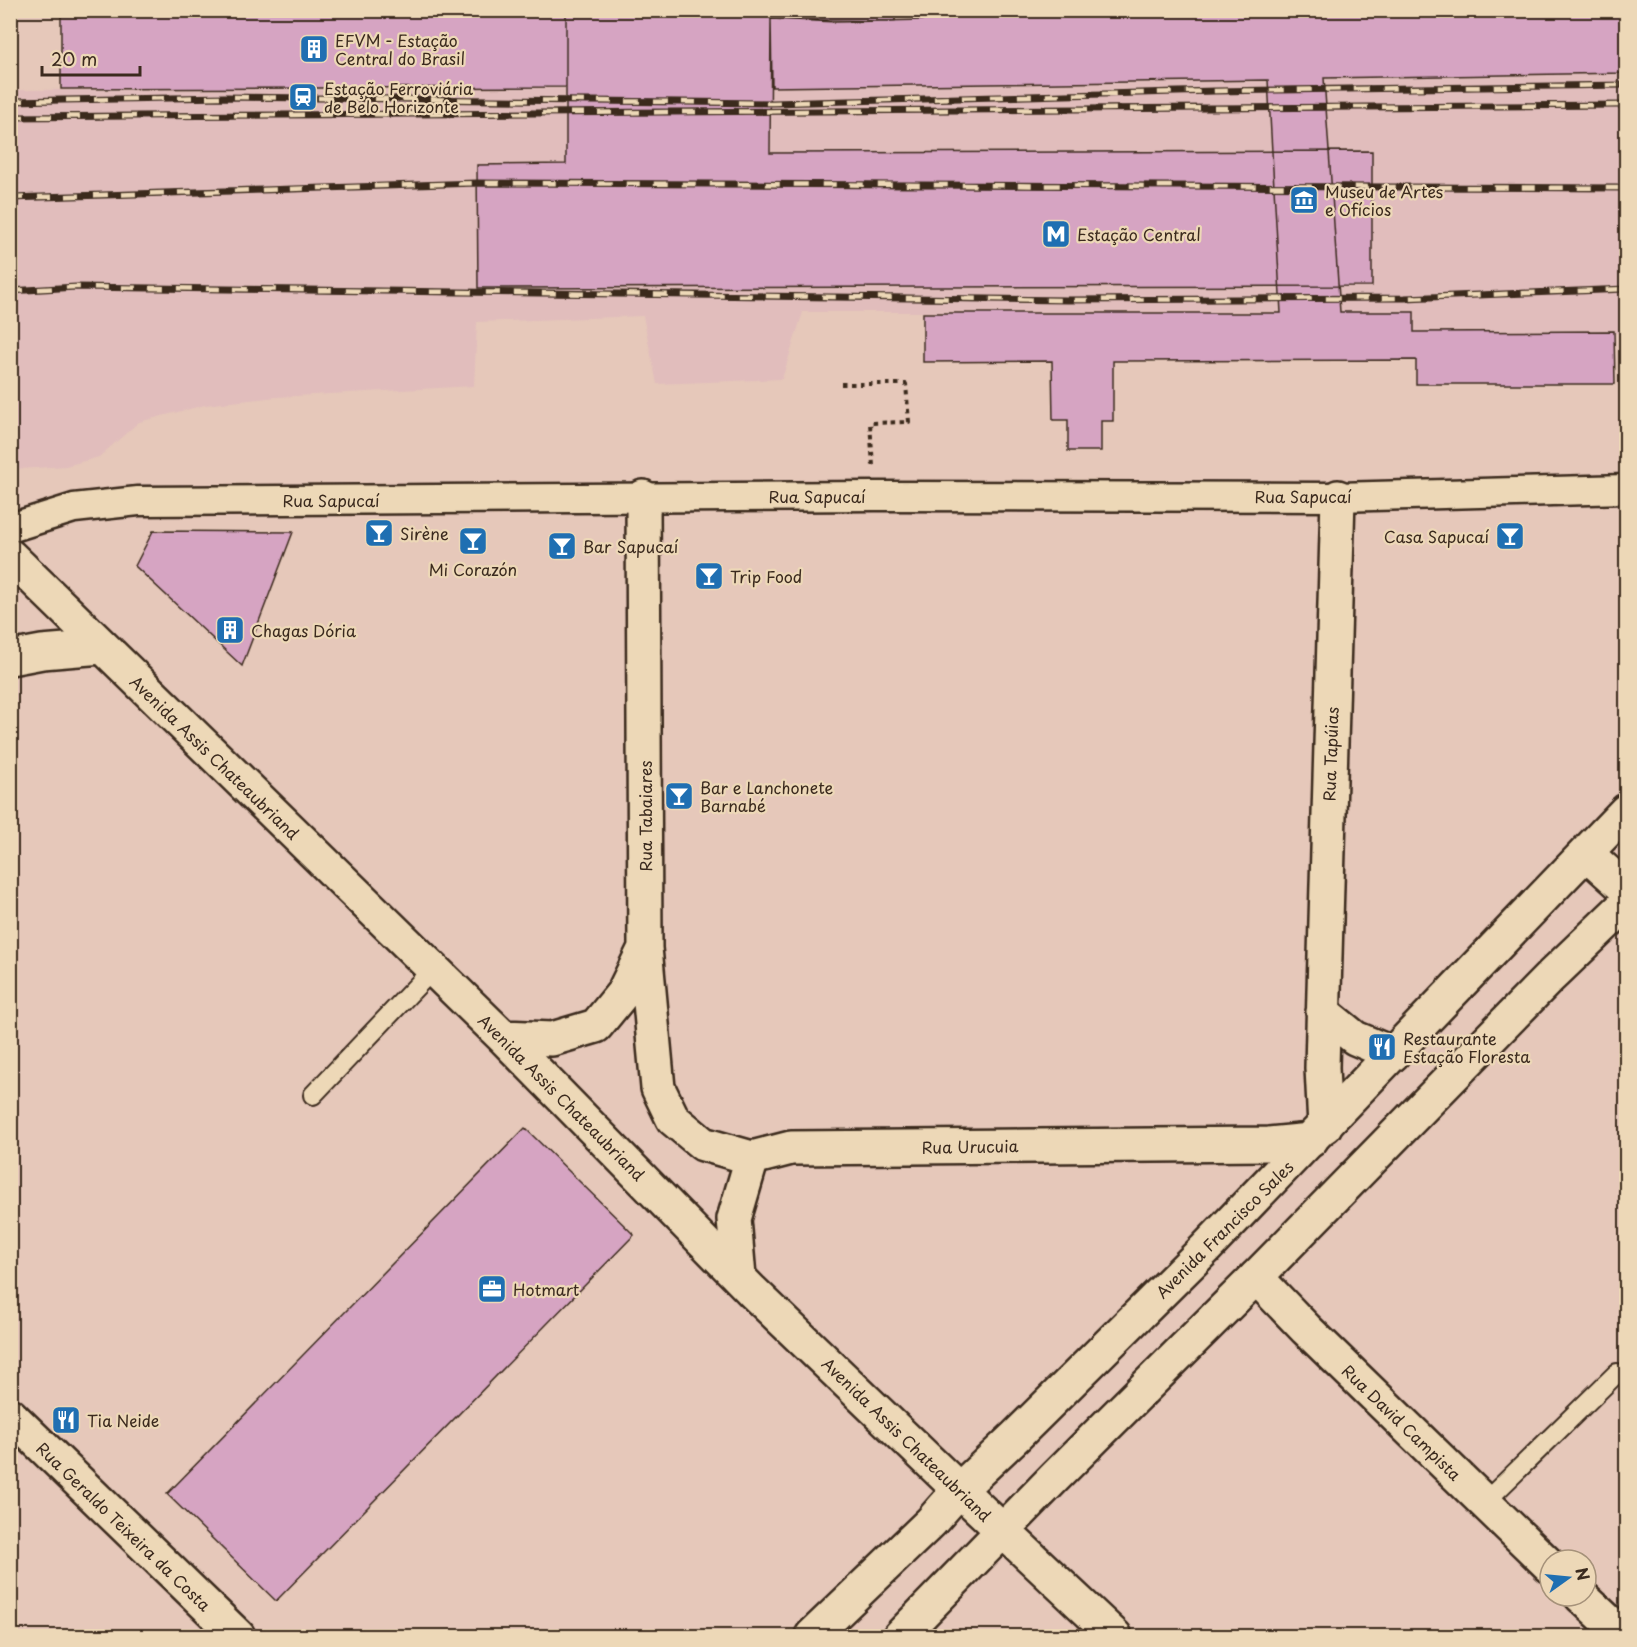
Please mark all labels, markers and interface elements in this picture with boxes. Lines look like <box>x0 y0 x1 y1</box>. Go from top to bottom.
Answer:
place label: EFVM - Estação Central do Brasil <box>335 28 465 70</box>
building icon: EFVM - Estação Central do Brasil <box>298 33 330 65</box>
scale bar <box>42 39 140 77</box>
text: 20 m <box>51 45 97 72</box>
place label: Estação Ferroviária de Belo Horizonte <box>324 76 473 118</box>
station icon: Estação Ferroviária de Belo Horizonte <box>287 81 319 113</box>
place label: Museu de Artes e Ofícios <box>1325 179 1443 221</box>
museum icon: Museu de Artes e Ofícios <box>1288 184 1320 216</box>
metro station icon: Estação Central <box>1040 218 1072 250</box>
place label: Estação Central <box>1077 222 1201 246</box>
street label: Rua Sapucaí <box>768 484 866 508</box>
street label: Rua Sapucaí <box>1254 484 1352 508</box>
street label: Rua Sapucaí <box>282 488 380 512</box>
bar icon: Sirène <box>363 517 395 549</box>
bar icon: Casa Sapucaí <box>1494 520 1526 552</box>
place label: Sirène <box>400 521 449 545</box>
place label: Casa Sapucaí <box>1384 524 1490 548</box>
bar icon: Mi Corazón <box>457 525 489 557</box>
bar icon: Bar Sapucaí <box>546 530 578 562</box>
place label: Bar Sapucaí <box>583 534 679 558</box>
place label: Mi Corazón <box>429 557 517 581</box>
bar icon: Trip Food <box>693 560 725 592</box>
place label: Trip Food <box>730 564 802 588</box>
building icon: Chagas Dória <box>214 614 246 646</box>
place label: Chagas Dória <box>251 618 356 642</box>
street label: Avenida Assis Chateaubriand <box>125 670 305 845</box>
street label: Rua Tapúias <box>1316 706 1344 802</box>
street label: Rua Tabaiares <box>633 760 657 872</box>
place label: Bar e Lanchonete Barnabé <box>700 775 834 817</box>
bar icon: Bar e Lanchonete Barnabé <box>663 780 695 812</box>
street label: Avenida Assis Chateaubriand <box>473 1008 651 1186</box>
place label: Restaurante Estação Floresta <box>1403 1026 1530 1068</box>
restaurant icon: Restaurante Estação Floresta <box>1366 1031 1398 1063</box>
street label: Rua Urucuia <box>921 1133 1019 1159</box>
street label: Avenida Francisco Sales <box>1150 1155 1298 1303</box>
office icon: Hotmart <box>476 1273 508 1305</box>
place label: Hotmart <box>513 1277 580 1301</box>
street label: Avenida Assis Chateaubriand <box>817 1352 997 1527</box>
street label: Rua David Campista <box>1337 1359 1467 1486</box>
restaurant icon: Tia Neide <box>50 1404 82 1436</box>
place label: Tia Neide <box>87 1408 159 1432</box>
street label: Rua Geraldo Teixeira da Costa <box>32 1436 217 1616</box>
north arrow <box>1538 1548 1598 1608</box>
text: N <box>1570 1565 1597 1583</box>

